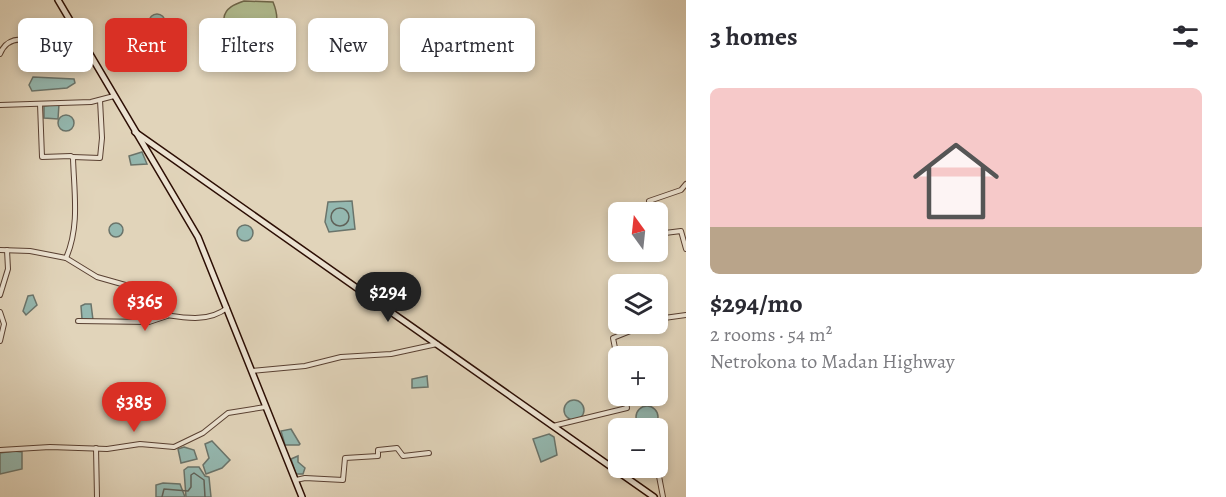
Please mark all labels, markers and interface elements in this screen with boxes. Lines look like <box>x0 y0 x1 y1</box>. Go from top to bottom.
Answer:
chip: Buy <box>18 18 93 72</box>
chip: Rent <box>105 18 187 72</box>
chip: Filters <box>199 18 296 72</box>
chip: New <box>308 18 388 72</box>
chip: Apartment <box>400 18 535 72</box>
text: 3 homes <box>710 19 798 54</box>
icon: filters <box>1169 20 1202 53</box>
icon: home <box>902 127 1010 235</box>
north arrow <box>608 202 668 262</box>
map controls <box>608 202 668 478</box>
pin: $294 <box>352 272 424 323</box>
button: layers <box>608 274 668 334</box>
text: $294 <box>369 278 407 305</box>
pin: $365 <box>109 281 181 332</box>
text: $294/mo <box>710 286 803 321</box>
text: $365 <box>127 287 163 314</box>
text: 2 rooms · 54 m² <box>710 321 832 348</box>
button: + <box>608 346 668 406</box>
text: Netrokona to Madan Highway <box>710 348 955 375</box>
pin: $385 <box>98 382 170 433</box>
text: $385 <box>116 388 152 415</box>
button: − <box>608 418 668 478</box>

